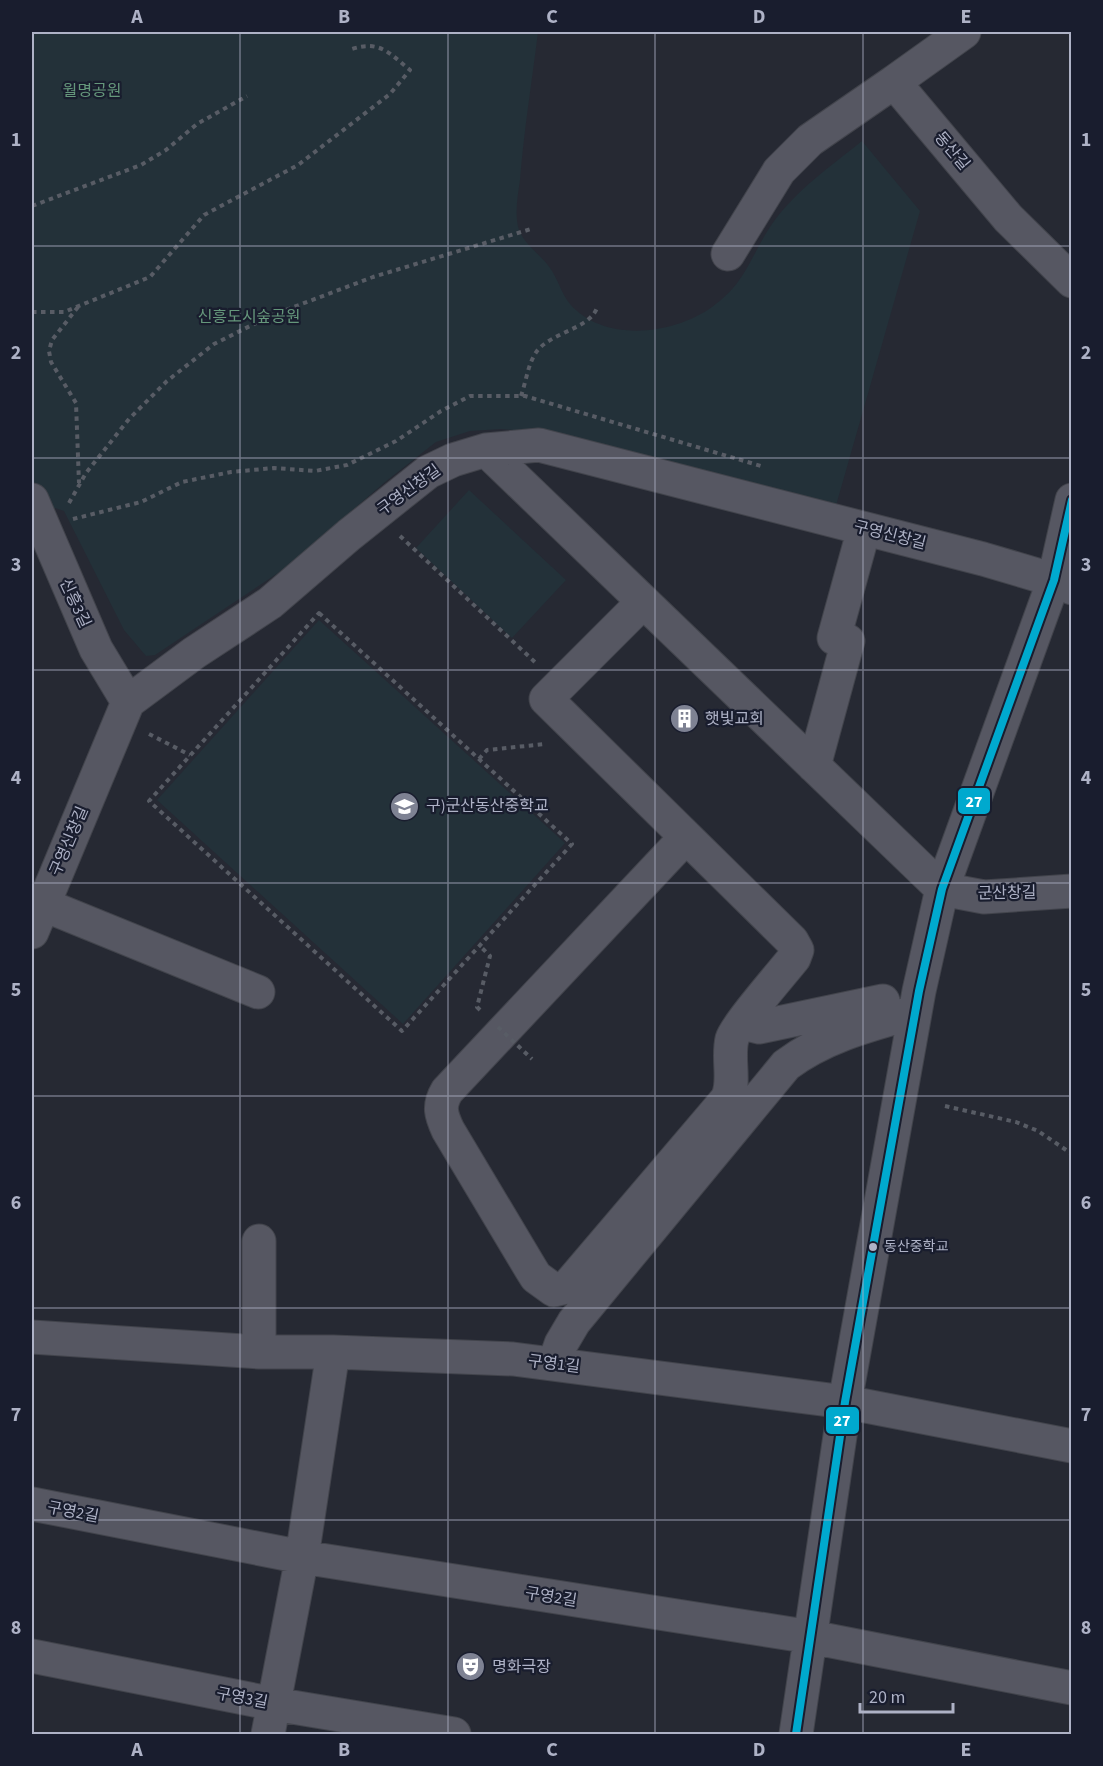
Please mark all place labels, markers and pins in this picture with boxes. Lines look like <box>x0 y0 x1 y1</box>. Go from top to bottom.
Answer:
building icon: 햇빛교회 <box>668 703 700 735</box>
place label: 햇빛교회 <box>705 708 764 730</box>
school or university icon: 구)군산동산중학교 <box>389 790 421 822</box>
place label: 구)군산동산중학교 <box>426 795 549 817</box>
place label: 동산중학교 <box>884 1237 949 1257</box>
marker: 동산중학교 <box>867 1241 879 1253</box>
theatre icon: 명화극장 <box>455 1651 487 1683</box>
place label: 명화극장 <box>492 1656 551 1678</box>

